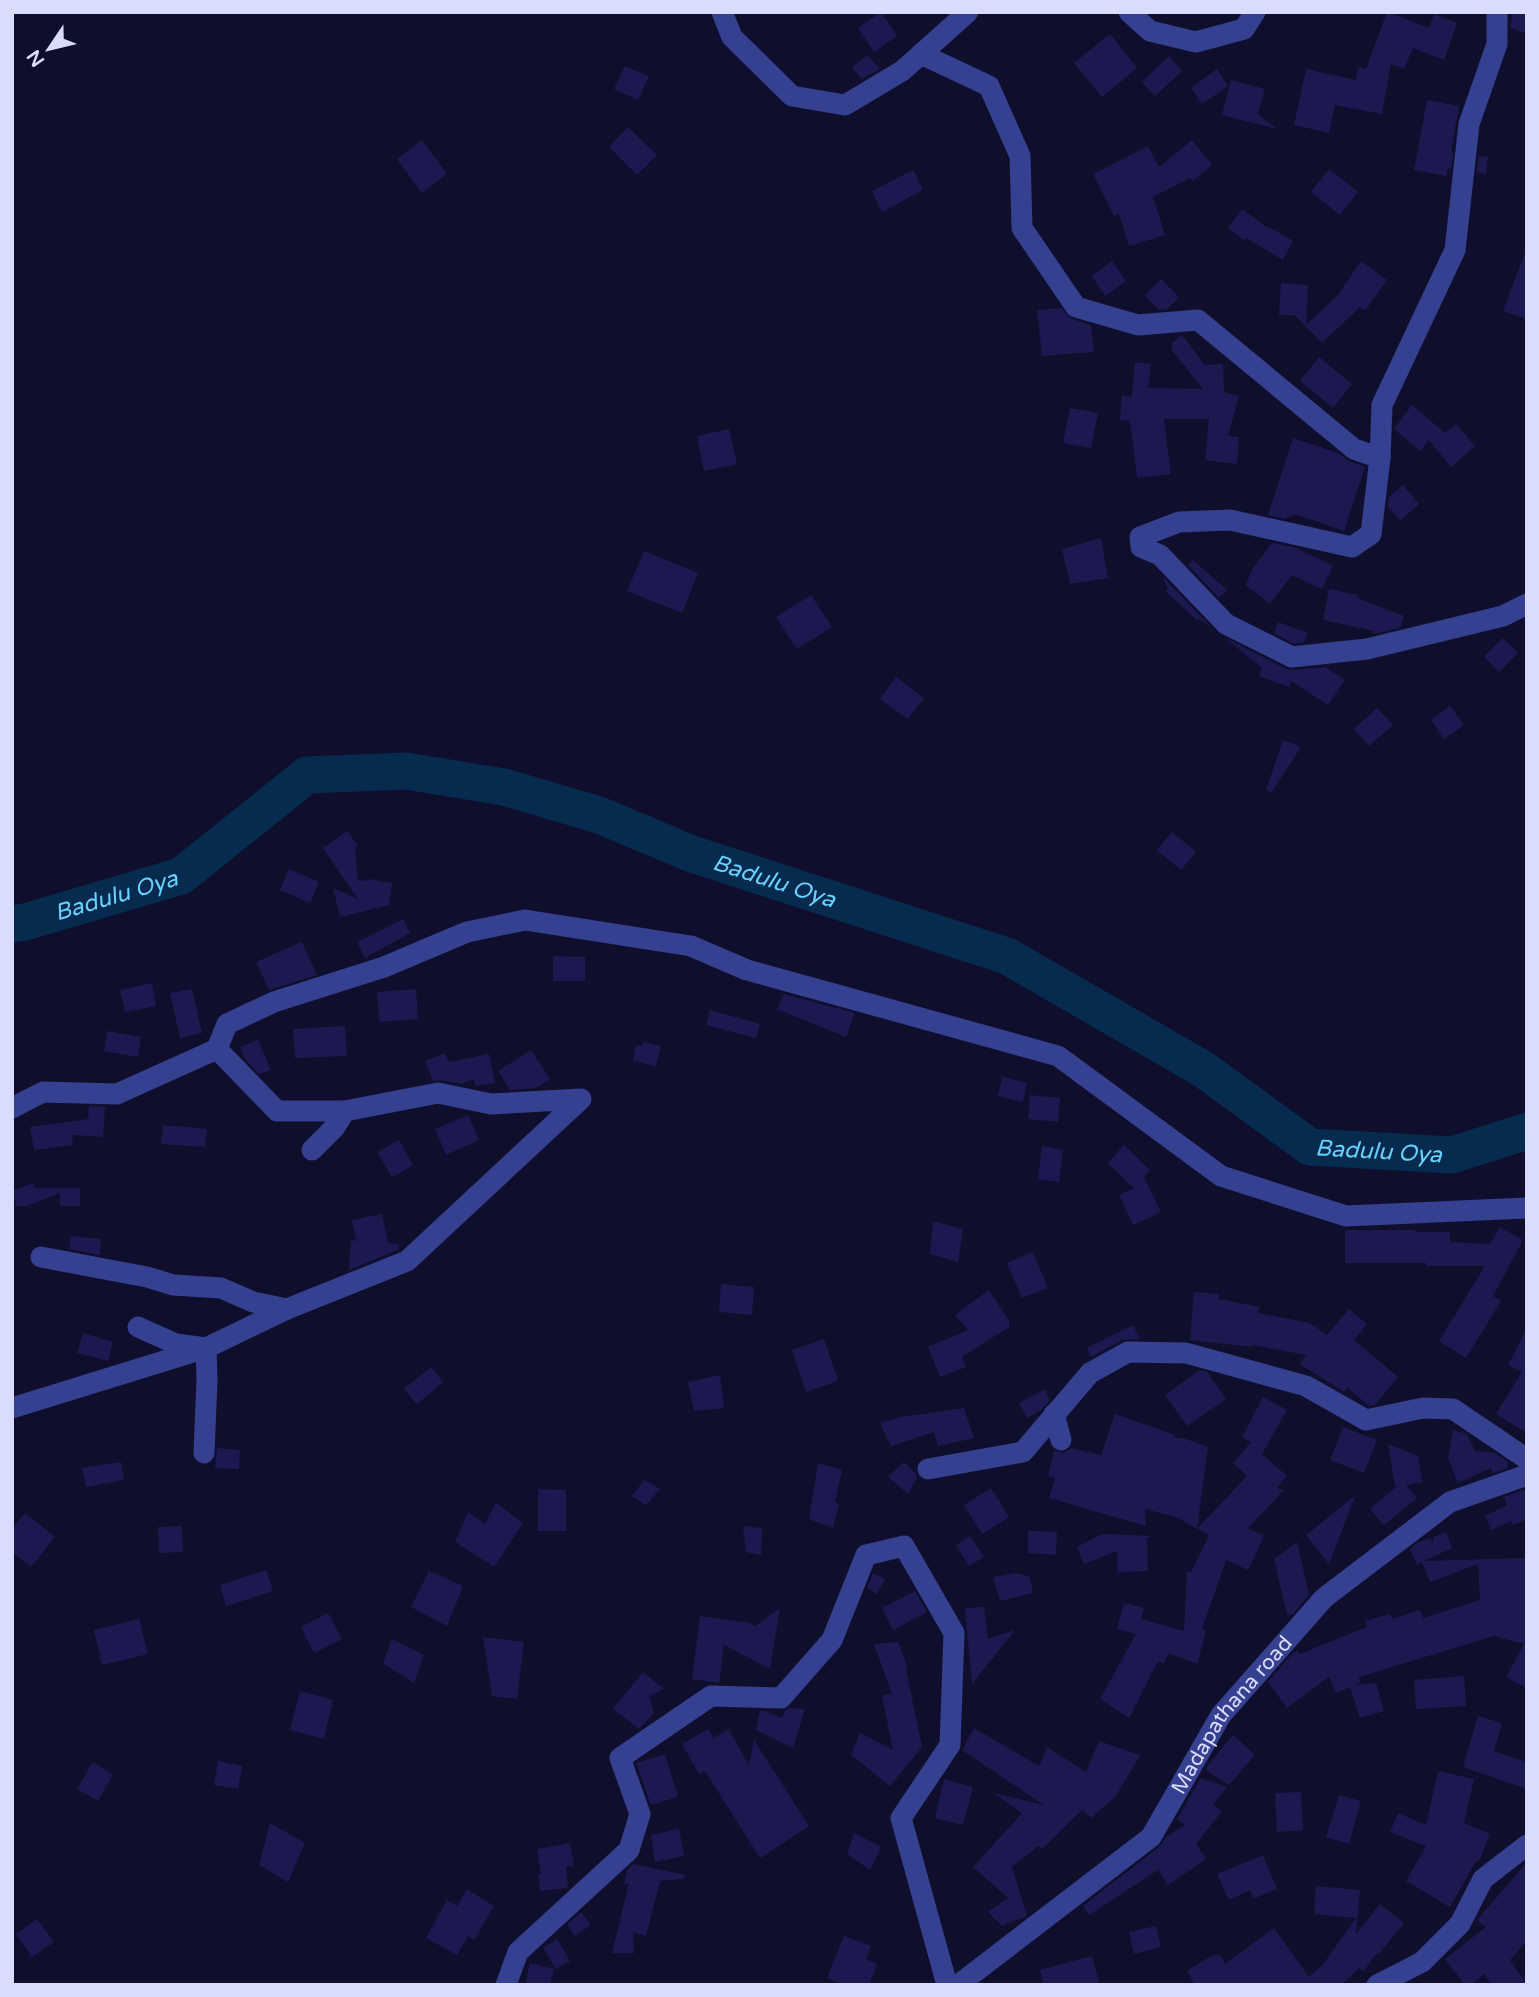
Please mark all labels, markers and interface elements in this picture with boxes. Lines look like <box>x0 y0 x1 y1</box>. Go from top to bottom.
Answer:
north arrow <box>14 14 84 84</box>
text: N <box>23 46 49 71</box>
water label: Badulu Oya <box>709 849 840 915</box>
water label: Badulu Oya <box>51 864 182 928</box>
water label: Badulu Oya <box>1314 1134 1444 1169</box>
street label: Madapathana road <box>1166 1631 1298 1799</box>

